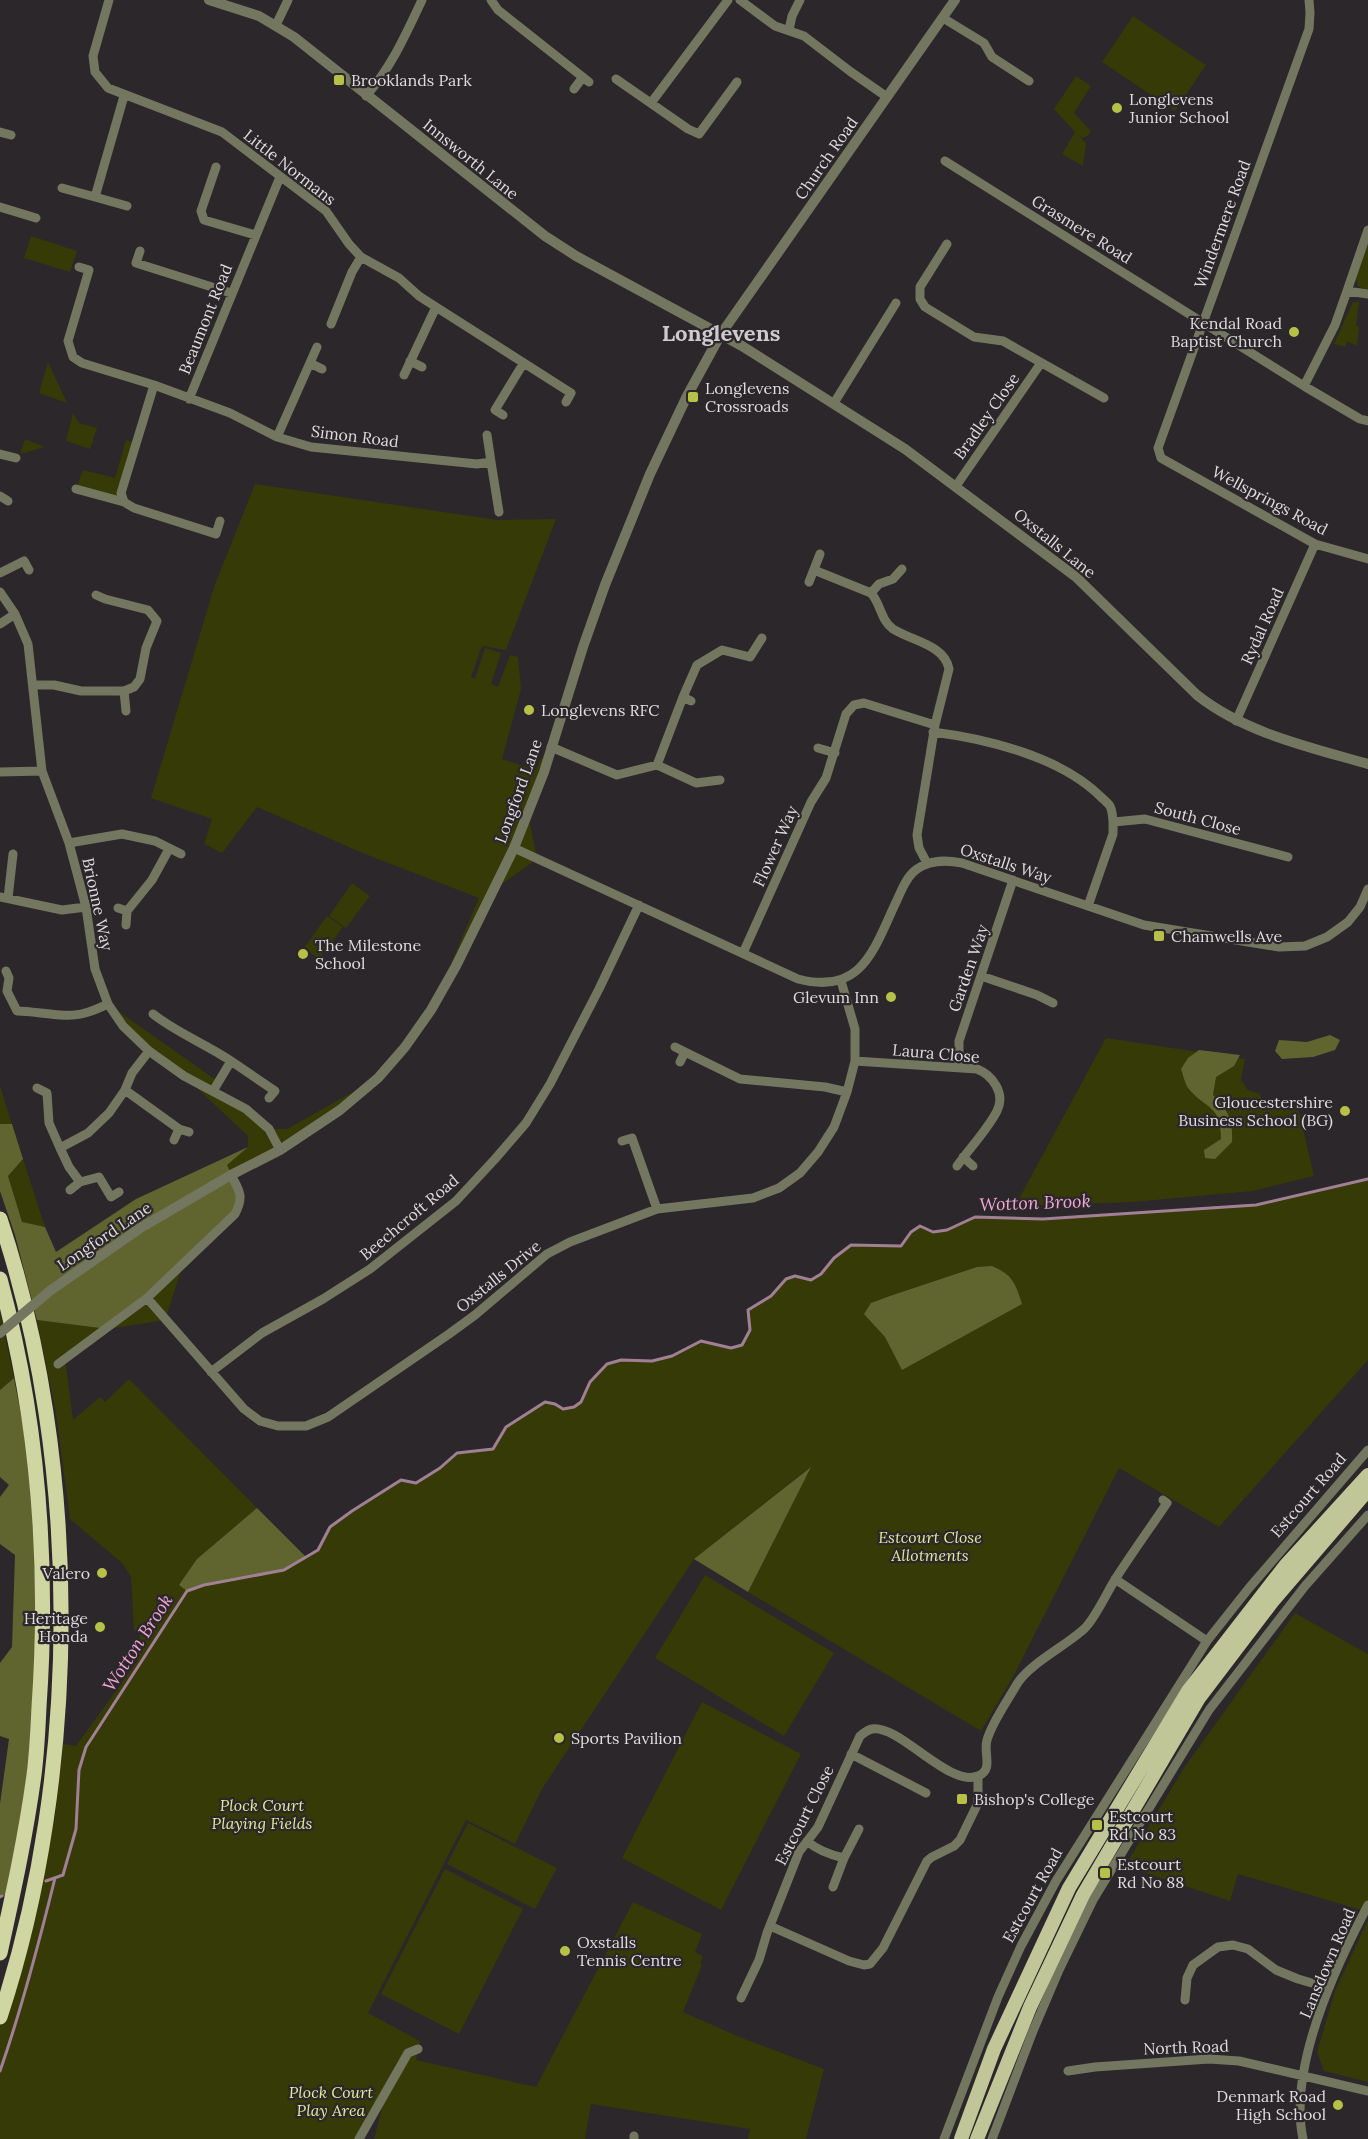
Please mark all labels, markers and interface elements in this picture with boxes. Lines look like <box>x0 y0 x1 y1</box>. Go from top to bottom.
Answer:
place label: Brooklands Park <box>351 70 472 90</box>
marker: Brooklands Park <box>332 73 346 87</box>
place label: Longlevens Junior School <box>1128 89 1229 127</box>
marker: Longlevens Junior School <box>1110 101 1124 115</box>
street label: Church Road <box>790 112 862 203</box>
street label: Innsworth Lane <box>419 114 523 204</box>
street label: Little Normans <box>240 125 340 209</box>
street label: Windermere Road <box>1190 157 1255 291</box>
street label: Grasmere Road <box>1028 190 1136 268</box>
street label: Beaumont Road <box>174 261 236 377</box>
place label: Kendal Road Baptist Church <box>1171 313 1282 351</box>
district label: Longlevens <box>662 319 780 347</box>
marker: Kendal Road Baptist Church <box>1287 325 1301 339</box>
street label: Bradley Close <box>949 369 1023 463</box>
place label: Longlevens Crossroads <box>705 378 789 416</box>
marker: Longlevens Crossroads <box>686 390 700 404</box>
street label: Simon Road <box>310 421 400 451</box>
street label: Wellsprings Road <box>1209 461 1332 539</box>
street label: Oxstalls Lane <box>1010 504 1100 582</box>
street label: Rydal Road <box>1236 584 1288 667</box>
place label: Longlevens RFC <box>541 700 659 720</box>
marker: Longlevens RFC <box>522 703 536 717</box>
street label: Longford Lane <box>490 736 546 846</box>
street label: South Close <box>1152 797 1244 839</box>
street label: Flower Way <box>748 802 802 890</box>
street label: Oxstalls Way <box>958 839 1055 887</box>
street label: Brionne Way <box>78 856 118 953</box>
street label: Garden Way <box>944 921 992 1014</box>
place label: Chamwells Ave <box>1171 926 1283 946</box>
marker: Chamwells Ave <box>1152 929 1166 943</box>
place label: The Milestone School <box>315 935 422 973</box>
marker: The Milestone School <box>296 947 310 961</box>
place label: Glevum Inn <box>793 987 879 1007</box>
marker: Glevum Inn <box>884 990 898 1004</box>
street label: Laura Close <box>892 1039 981 1067</box>
place label: Gloucestershire Business School (BG) <box>1178 1092 1333 1131</box>
marker: Gloucestershire Business School (BG) <box>1338 1104 1352 1118</box>
street label: Beechcroft Road <box>355 1170 463 1264</box>
water label: Wotton Brook <box>979 1189 1091 1216</box>
street label: Longford Lane <box>53 1197 155 1275</box>
street label: Oxstalls Drive <box>452 1236 545 1316</box>
street label: Estcourt Road <box>1266 1448 1350 1541</box>
park label: Estcourt Close Allotments <box>878 1527 982 1565</box>
place label: Valero <box>41 1563 90 1583</box>
marker: Valero <box>95 1566 109 1580</box>
water label: Wotton Brook <box>98 1590 178 1696</box>
place label: Heritage Honda <box>24 1608 88 1646</box>
marker: Heritage Honda <box>93 1620 107 1634</box>
place label: Sports Pavilion <box>571 1728 682 1748</box>
marker: Sports Pavilion <box>552 1731 566 1745</box>
street label: Estcourt Close <box>770 1761 838 1868</box>
place label: Bishop's College <box>974 1789 1095 1809</box>
marker: Bishop's College <box>955 1792 969 1806</box>
park label: Plock Court Playing Fields <box>212 1795 313 1833</box>
place label: Estcourt Rd No 83 <box>1109 1806 1176 1844</box>
marker: Estcourt Rd No 83 <box>1090 1818 1104 1832</box>
street label: Estcourt Road <box>998 1844 1067 1946</box>
place label: Estcourt Rd No 88 <box>1117 1854 1184 1892</box>
marker: Estcourt Rd No 88 <box>1098 1866 1112 1880</box>
street label: Lansdown Road <box>1295 1905 1359 2021</box>
place label: Oxstalls Tennis Centre <box>577 1932 682 1970</box>
marker: Oxstalls Tennis Centre <box>558 1944 572 1958</box>
street label: North Road <box>1143 2035 1230 2058</box>
park label: Plock Court Play Area <box>289 2082 373 2120</box>
place label: Denmark Road High School <box>1216 2086 1326 2124</box>
marker: Denmark Road High School <box>1331 2098 1345 2112</box>

